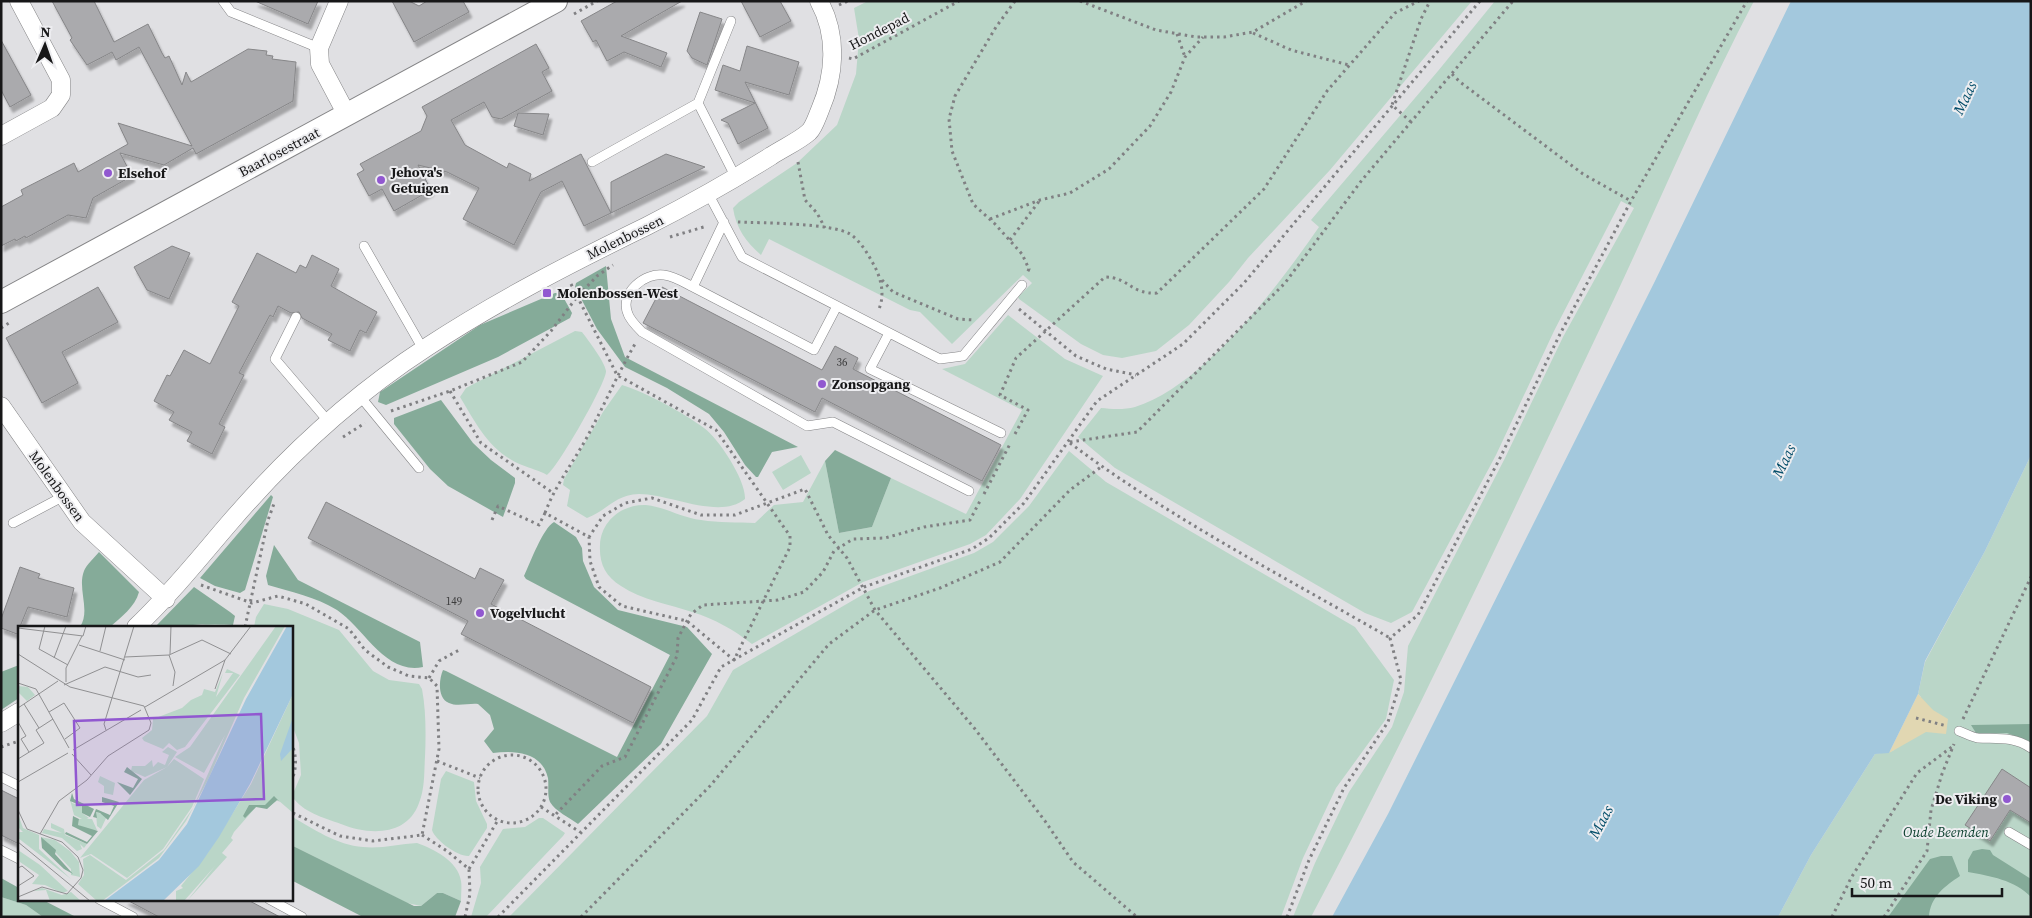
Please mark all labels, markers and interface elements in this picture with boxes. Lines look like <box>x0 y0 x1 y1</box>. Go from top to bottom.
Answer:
street label: Hondepad <box>845 7 913 55</box>
north arrow <box>20 20 70 70</box>
text: N <box>40 22 51 42</box>
water label: Maas <box>1947 77 1982 119</box>
street label: Baarlosestraat <box>235 122 323 182</box>
place label: Jehova's Getuigen <box>390 162 449 198</box>
place label: Elsehof <box>118 163 168 183</box>
marker: Elsehof <box>102 167 114 179</box>
marker: Jehova's Getuigen <box>375 174 387 186</box>
street label: Molenbossen <box>583 210 667 264</box>
place label: Molenbossen-West <box>557 283 679 303</box>
marker: Molenbossen-West <box>541 287 553 299</box>
house number: 36 <box>837 355 848 370</box>
place label: Zonsopgang <box>832 374 910 394</box>
marker: Zonsopgang <box>816 378 828 390</box>
water label: Maas <box>1766 440 1801 482</box>
street label: Molenbossen <box>24 446 90 526</box>
house number: 149 <box>446 594 462 609</box>
place label: Vogelvlucht <box>490 603 566 623</box>
marker: Vogelvlucht <box>474 607 486 619</box>
inset map <box>18 626 292 900</box>
place label: De Viking <box>1935 789 1997 809</box>
marker: De Viking <box>2001 793 2013 805</box>
water label: Maas <box>1583 801 1618 843</box>
park label: Oude Beemden <box>1903 822 1989 842</box>
scale bar <box>1852 866 2002 898</box>
text: 50 m <box>1860 872 1892 893</box>

